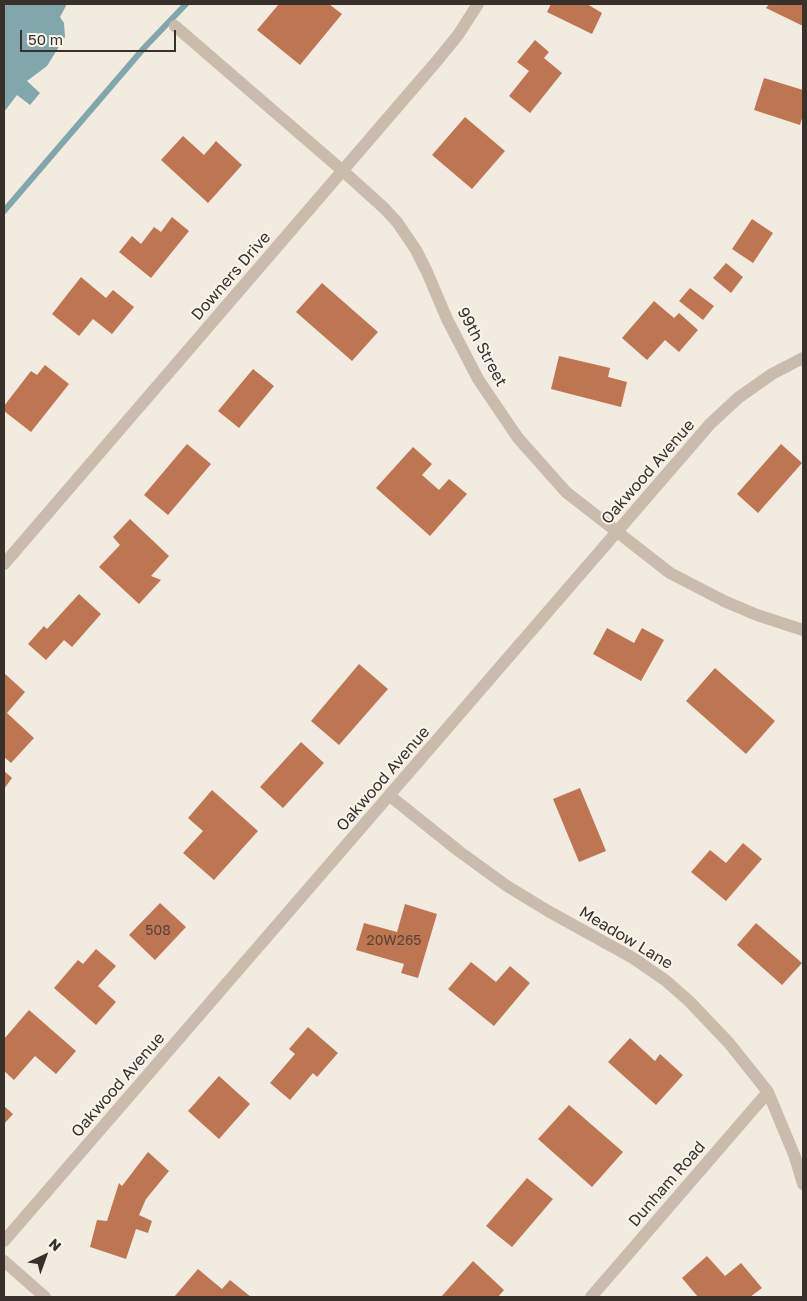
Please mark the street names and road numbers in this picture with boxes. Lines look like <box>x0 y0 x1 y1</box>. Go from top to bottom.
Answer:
street label: Downers Drive <box>187 228 275 324</box>
street label: 99th Street <box>453 304 511 390</box>
street label: Oakwood Avenue <box>597 416 699 528</box>
street label: Oakwood Avenue <box>332 723 434 835</box>
street label: Meadow Lane <box>576 903 676 973</box>
street label: Oakwood Avenue <box>67 1029 169 1141</box>
street label: Dunham Road <box>625 1137 709 1231</box>

